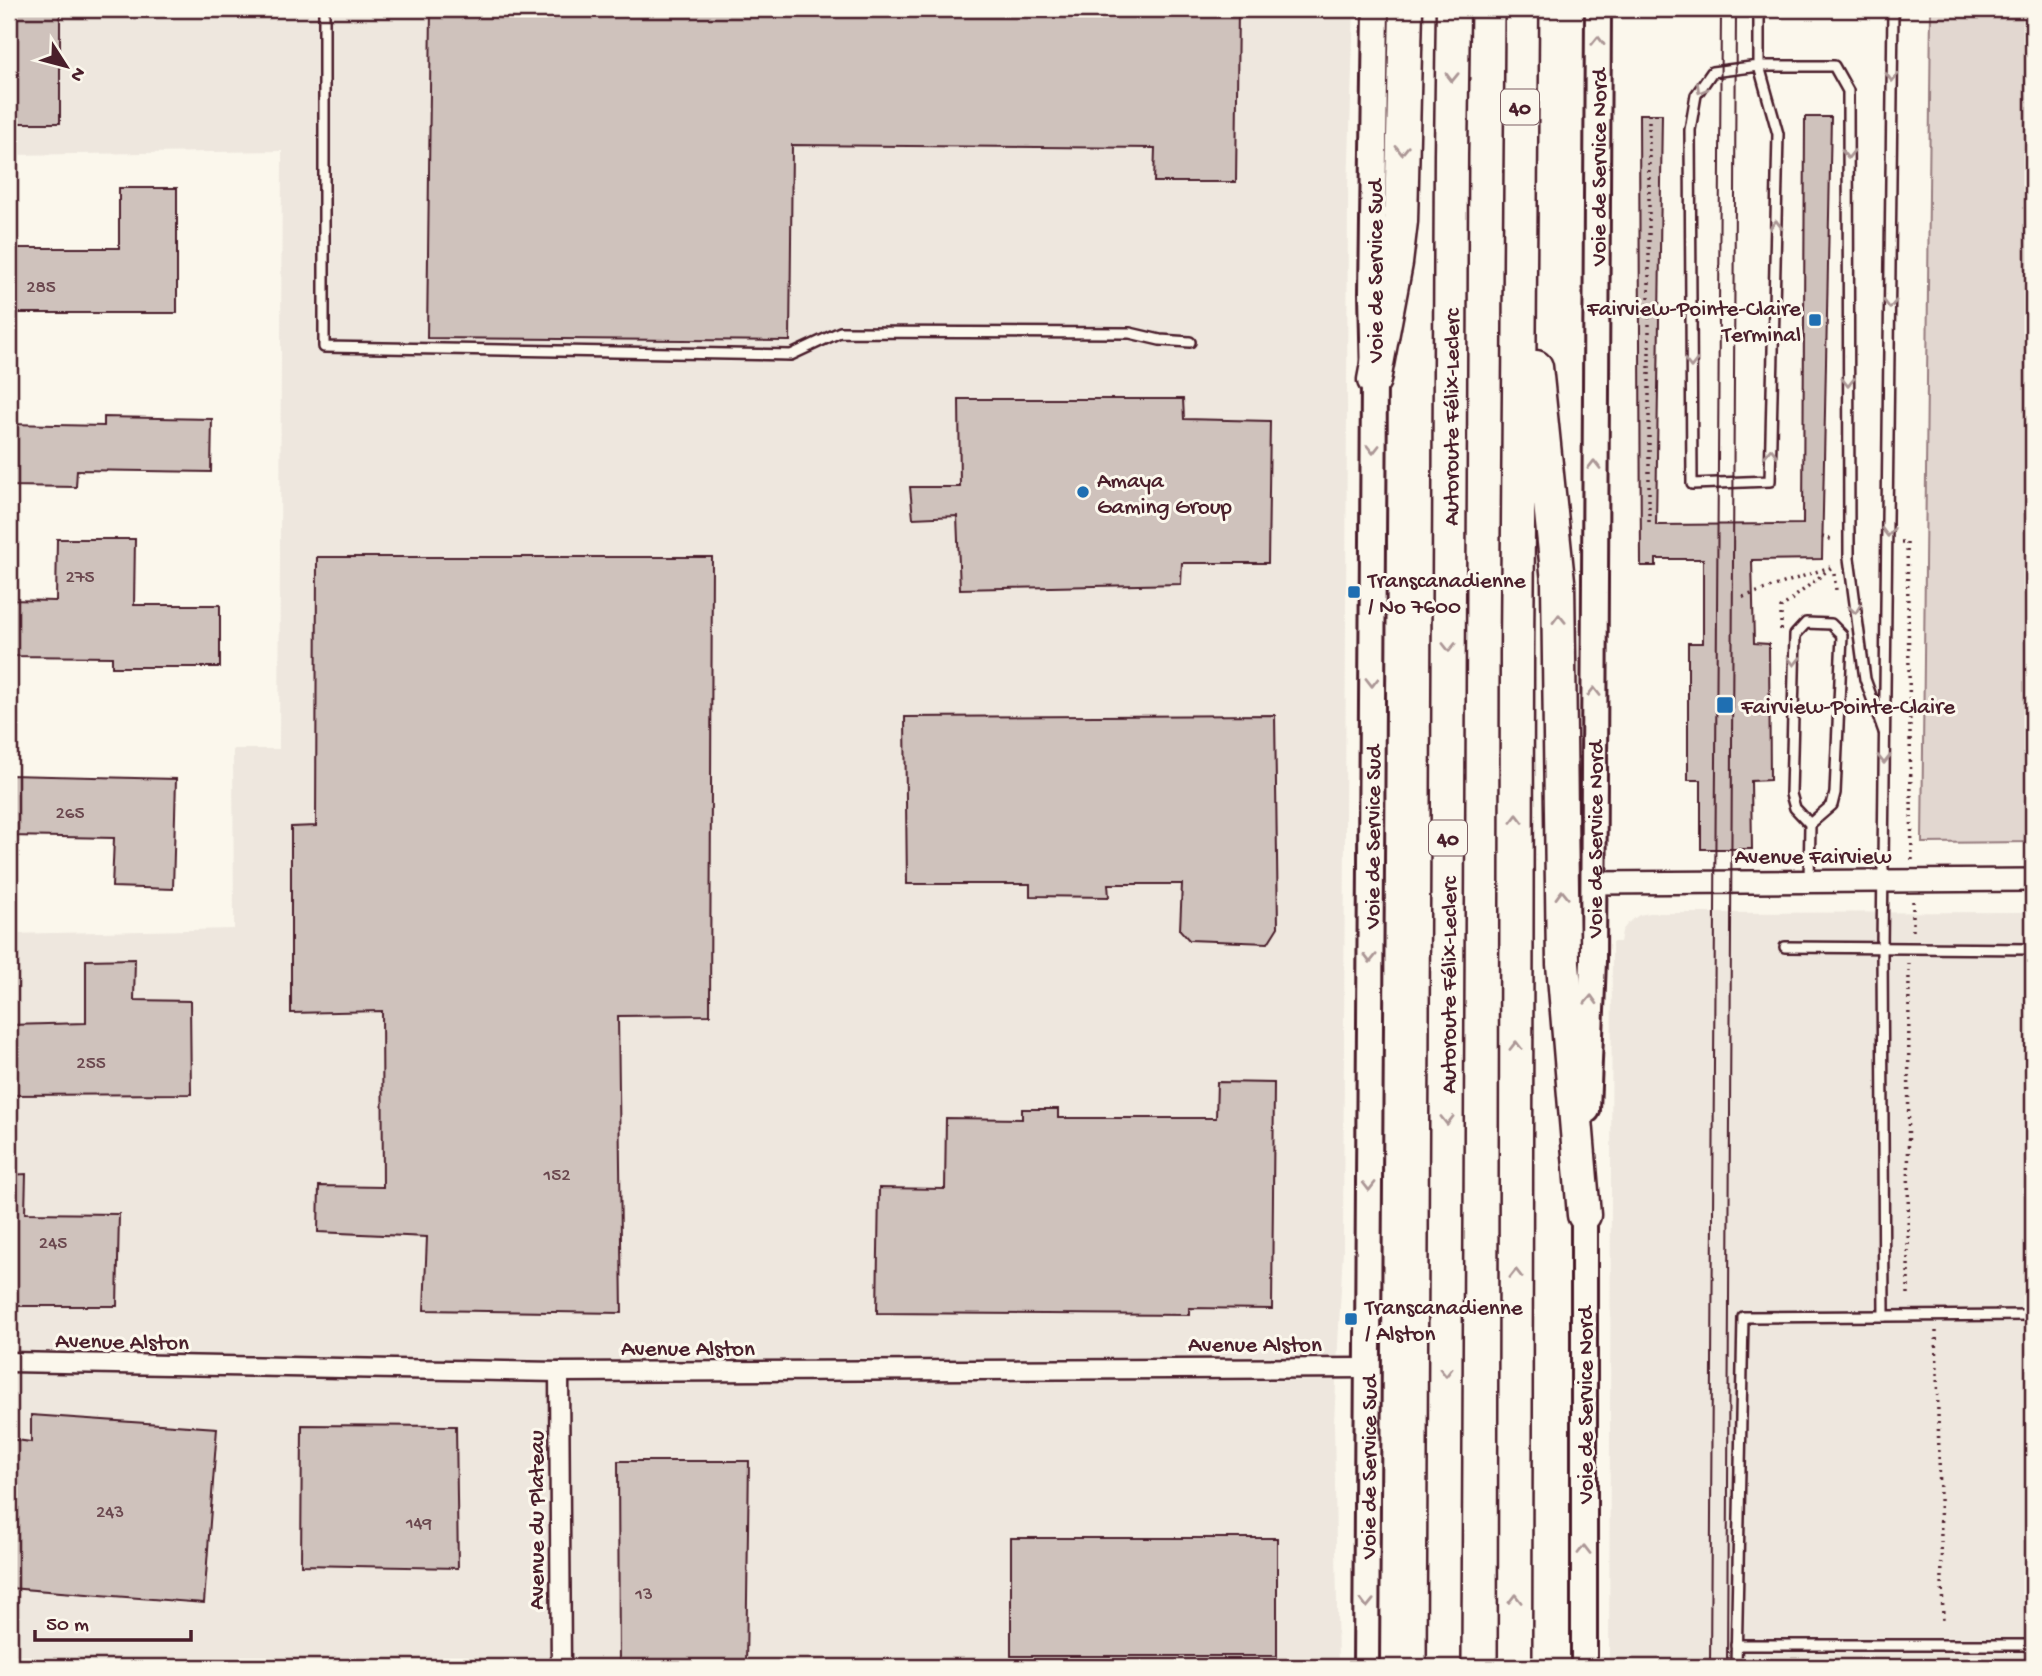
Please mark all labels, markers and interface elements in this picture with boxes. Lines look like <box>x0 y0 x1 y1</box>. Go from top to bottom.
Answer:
north arrow <box>32 32 102 102</box>
one-way arrow <box>1590 35 1605 46</box>
text: N <box>64 62 90 86</box>
street label: Voie de Service Nord <box>1587 67 1615 267</box>
one-way arrow <box>1444 72 1460 83</box>
one-way arrow <box>1884 72 1900 83</box>
one-way arrow <box>1696 81 1709 94</box>
road number: 40 <box>1501 90 1539 124</box>
one-way arrow <box>1395 145 1410 156</box>
one-way arrow <box>1840 149 1856 160</box>
street label: Voie de Service Sud <box>1364 178 1391 364</box>
one-way arrow <box>1768 220 1783 231</box>
house number: 285 <box>26 277 56 300</box>
place label: Fairview-Pointe-Claire Terminal <box>1586 297 1802 350</box>
one-way arrow <box>1882 300 1898 310</box>
street label: Autoroute Félix-Leclerc <box>1439 307 1467 526</box>
marker: Fairview-Pointe-Claire Terminal <box>1807 312 1823 328</box>
one-way arrow <box>1684 358 1699 369</box>
one-way arrow <box>1840 377 1856 387</box>
one-way arrow <box>1366 443 1381 454</box>
one-way arrow <box>1763 447 1779 458</box>
one-way arrow <box>1586 459 1602 469</box>
place label: Amaya Gaming Group <box>1097 469 1232 522</box>
marker: Amaya Gaming Group <box>1075 484 1091 500</box>
one-way arrow <box>1880 527 1896 538</box>
house number: 275 <box>65 567 95 590</box>
place label: Transcanadienne / No 7600 <box>1366 569 1527 622</box>
marker: Transcanadienne / No 7600 <box>1346 584 1362 600</box>
one-way arrow <box>1847 603 1862 615</box>
one-way arrow <box>1551 613 1566 624</box>
one-way arrow <box>1441 643 1457 653</box>
one-way arrow <box>1787 656 1802 667</box>
one-way arrow <box>1364 677 1380 688</box>
one-way arrow <box>1586 686 1602 697</box>
marker: Fairview-Pointe-Claire <box>1715 695 1735 715</box>
place label: Fairview-Pointe-Claire <box>1740 695 1956 722</box>
street label: Voie de Service Nord <box>1583 739 1611 939</box>
street label: Voie de Service Sud <box>1361 744 1389 930</box>
one-way arrow <box>1876 755 1892 765</box>
house number: 265 <box>56 803 84 826</box>
one-way arrow <box>1509 813 1525 823</box>
road number: 40 <box>1429 820 1467 856</box>
street label: Avenue Fairview <box>1734 845 1892 872</box>
street label: Autoroute Félix-Leclerc <box>1437 875 1465 1094</box>
one-way arrow <box>1554 890 1570 900</box>
one-way arrow <box>1362 954 1378 964</box>
one-way arrow <box>1584 994 1599 1005</box>
one-way arrow <box>1508 1040 1524 1051</box>
house number: 255 <box>76 1053 106 1076</box>
one-way arrow <box>1439 1115 1455 1126</box>
house number: 152 <box>543 1165 570 1188</box>
one-way arrow <box>1361 1181 1377 1192</box>
house number: 245 <box>39 1233 67 1256</box>
one-way arrow <box>1508 1268 1524 1278</box>
place label: Transcanadienne / Alston <box>1363 1296 1524 1349</box>
street label: Voie de Service Nord <box>1574 1305 1601 1505</box>
marker: Transcanadienne / Alston <box>1343 1311 1359 1327</box>
street label: Avenue Alston <box>55 1329 189 1358</box>
street label: Avenue Alston <box>1188 1333 1322 1360</box>
street label: Avenue Alston <box>621 1337 755 1364</box>
one-way arrow <box>1438 1367 1454 1378</box>
street label: Voie de Service Sud <box>1357 1373 1385 1560</box>
street label: Avenue du Plateau <box>525 1430 552 1610</box>
house number: 243 <box>96 1502 124 1525</box>
house number: 149 <box>405 1513 433 1536</box>
one-way arrow <box>1576 1544 1592 1555</box>
house number: 13 <box>634 1584 653 1607</box>
one-way arrow <box>1507 1593 1523 1604</box>
one-way arrow <box>1359 1598 1375 1609</box>
scale bar <box>35 1599 191 1643</box>
text: 50 m <box>46 1614 89 1639</box>

